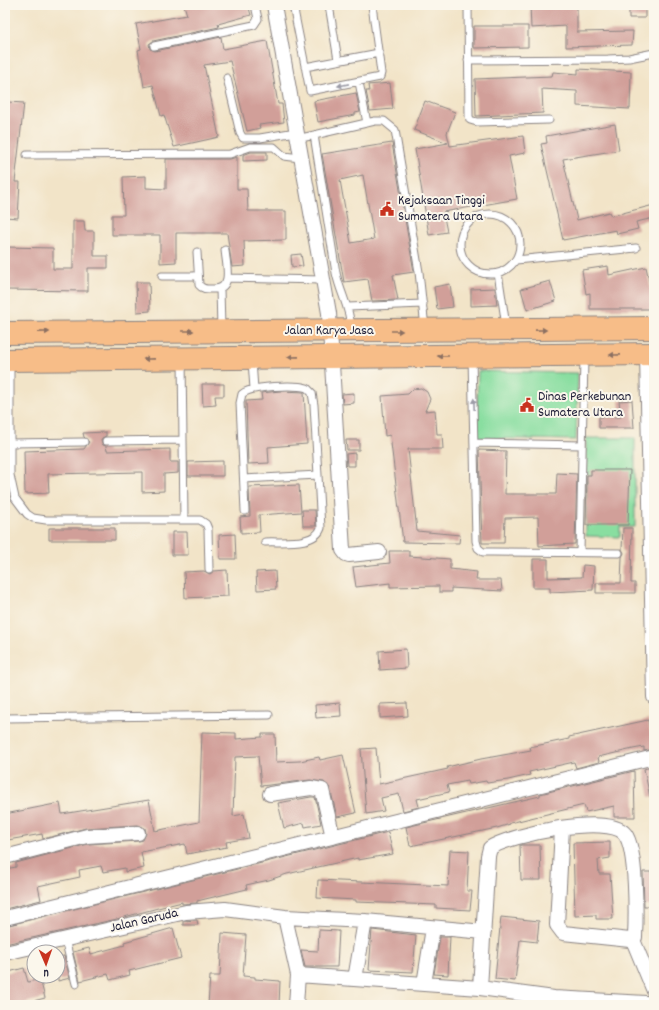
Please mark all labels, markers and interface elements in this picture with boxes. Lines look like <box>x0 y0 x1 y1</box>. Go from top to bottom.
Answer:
one-way arrow <box>337 82 349 88</box>
place label: Kejaksaan Tinggi Sumatera Utara <box>398 191 485 227</box>
public building icon: Kejaksaan Tinggi Sumatera Utara <box>379 201 395 217</box>
street label: Jalan Karya Jasa <box>284 321 374 341</box>
one-way arrow <box>535 327 548 333</box>
one-way arrow <box>182 328 195 334</box>
one-way arrow <box>391 328 404 334</box>
one-way arrow <box>38 329 50 336</box>
one-way arrow <box>608 352 621 358</box>
one-way arrow <box>436 353 449 359</box>
one-way arrow <box>286 354 299 360</box>
one-way arrow <box>142 356 155 362</box>
place label: Dinas Perkebunan Sumatera Utara <box>538 387 631 423</box>
one-way arrow <box>471 397 477 410</box>
public building icon: Dinas Perkebunan Sumatera Utara <box>519 397 535 413</box>
street label: Jalan Garuda <box>108 903 180 939</box>
north arrow <box>26 944 66 984</box>
text: U <box>43 964 49 980</box>

